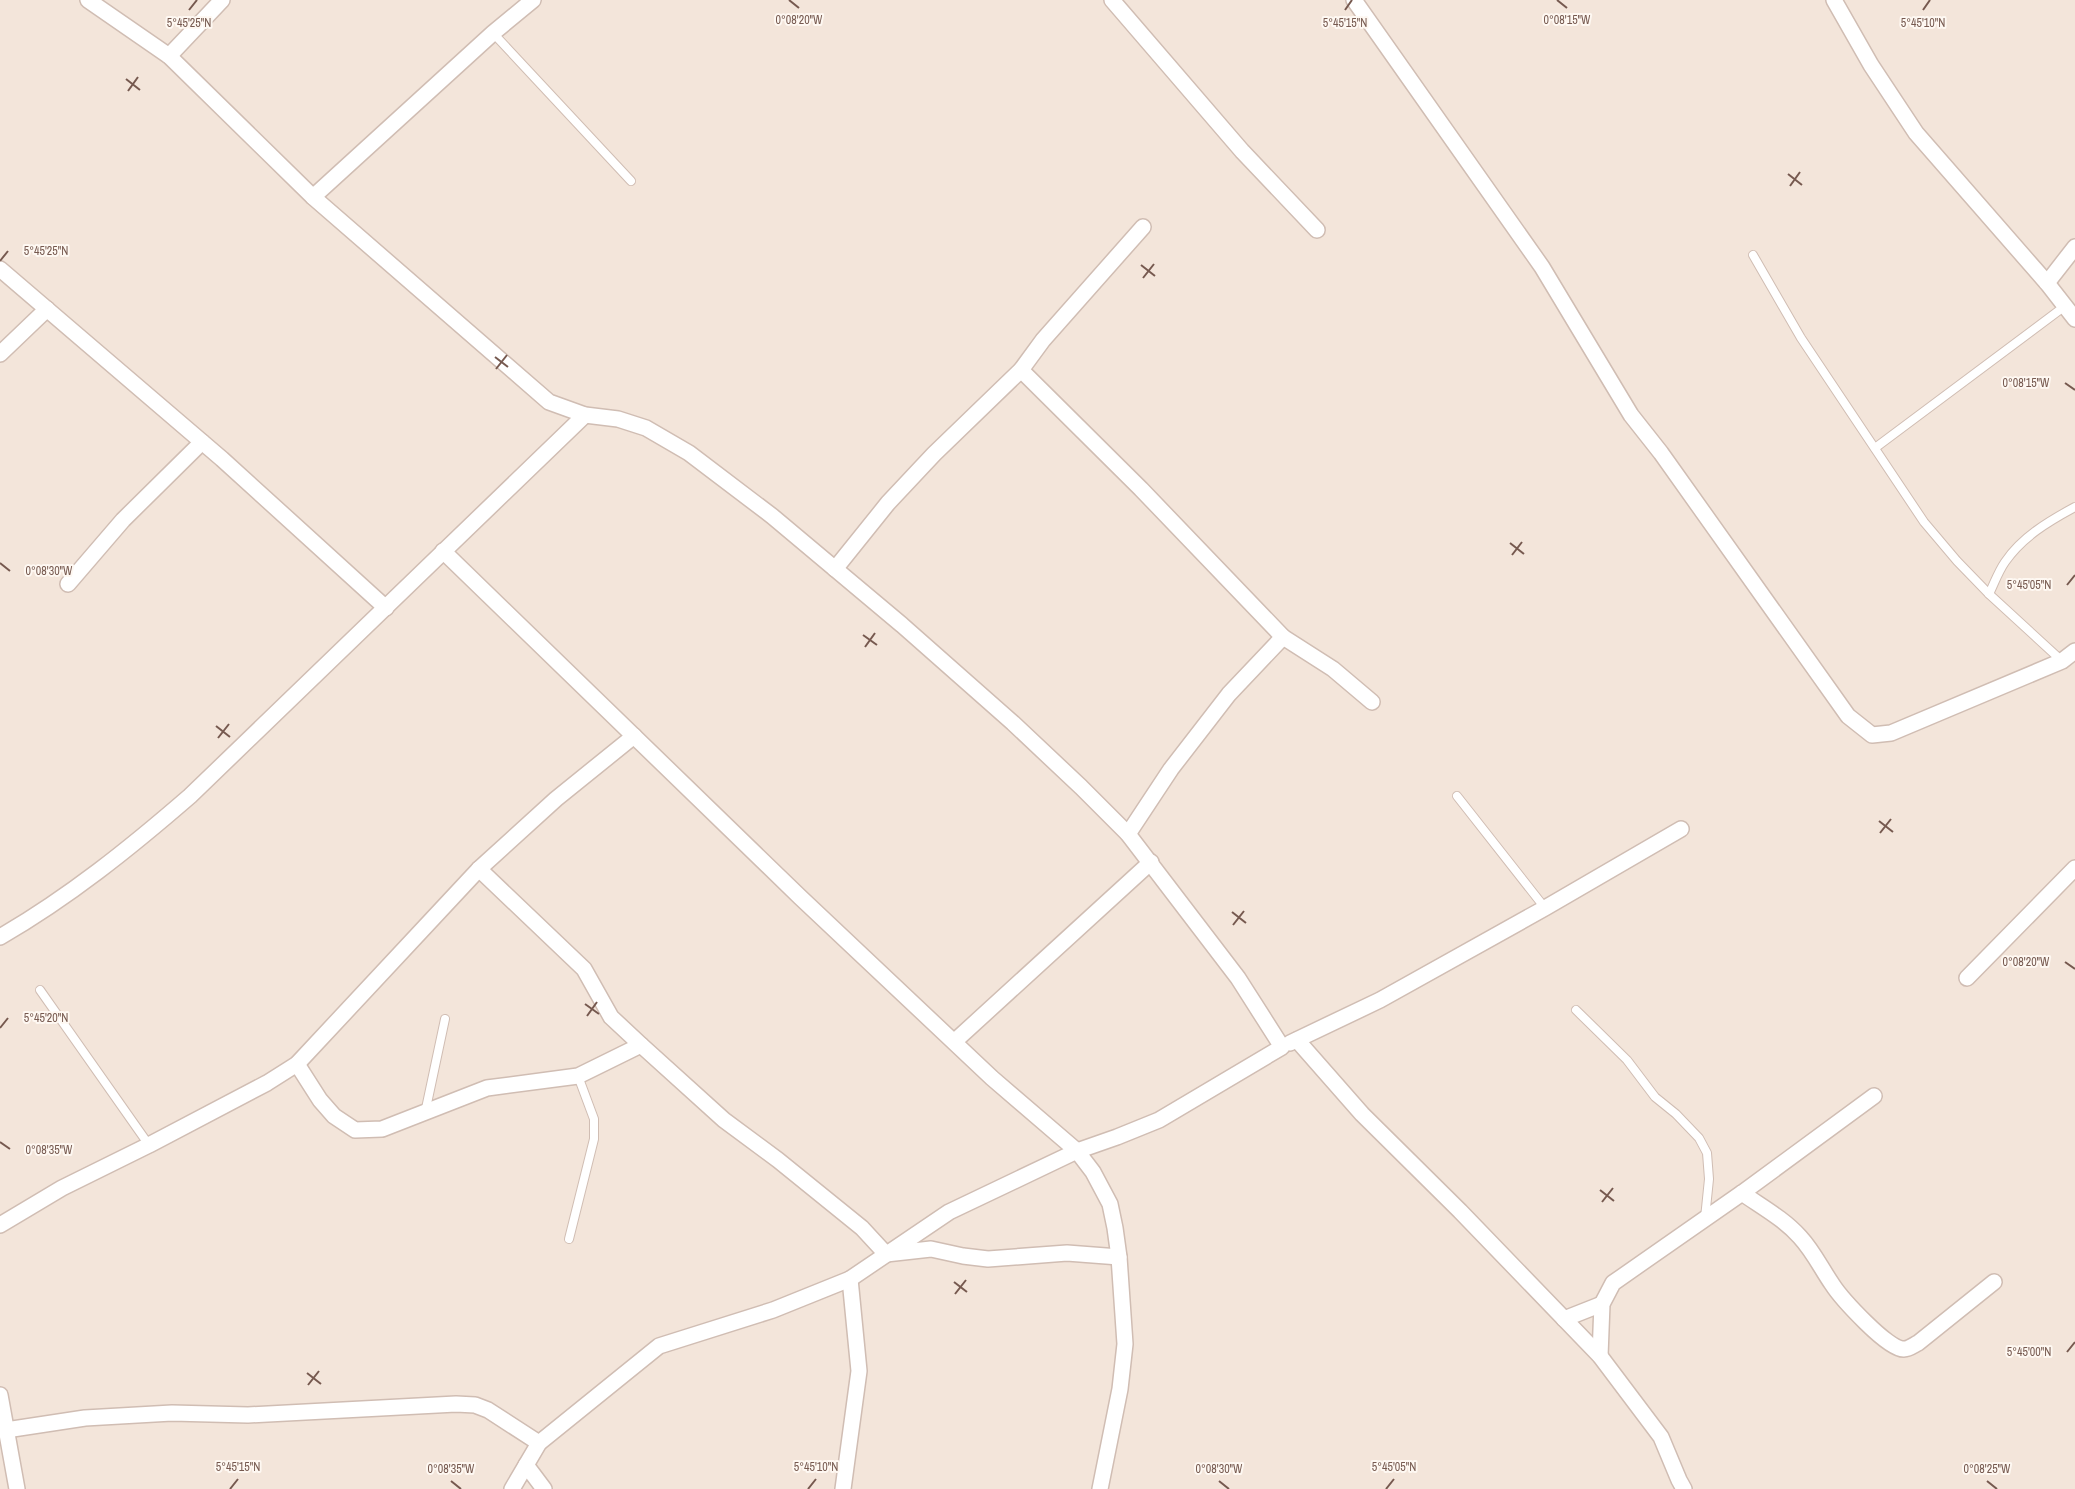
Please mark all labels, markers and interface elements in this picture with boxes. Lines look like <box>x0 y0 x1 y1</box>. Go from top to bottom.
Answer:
text: 0°08'20"W <box>776 12 823 28</box>
text: 0°08'15"W <box>1544 12 1591 28</box>
text: 5°45'25"N <box>167 15 211 31</box>
text: 5°45'15"N <box>1323 15 1367 31</box>
text: 5°45'10"N <box>1901 15 1945 31</box>
text: 5°45'25"N <box>24 243 68 259</box>
text: 0°08'15"W <box>2003 375 2050 391</box>
text: 0°08'30"W <box>26 563 73 579</box>
text: 5°45'05"N <box>2007 577 2051 593</box>
text: 0°08'20"W <box>2003 954 2050 970</box>
text: 5°45'20"N <box>24 1010 68 1026</box>
text: 0°08'35"W <box>26 1142 73 1158</box>
text: 5°45'00"N <box>2007 1344 2051 1360</box>
text: 5°45'15"N <box>216 1459 260 1475</box>
text: 5°45'10"N <box>794 1459 838 1475</box>
text: 5°45'05"N <box>1372 1459 1416 1475</box>
text: 0°08'35"W <box>428 1461 475 1477</box>
text: 0°08'30"W <box>1196 1461 1243 1477</box>
text: 0°08'25"W <box>1964 1461 2011 1477</box>

